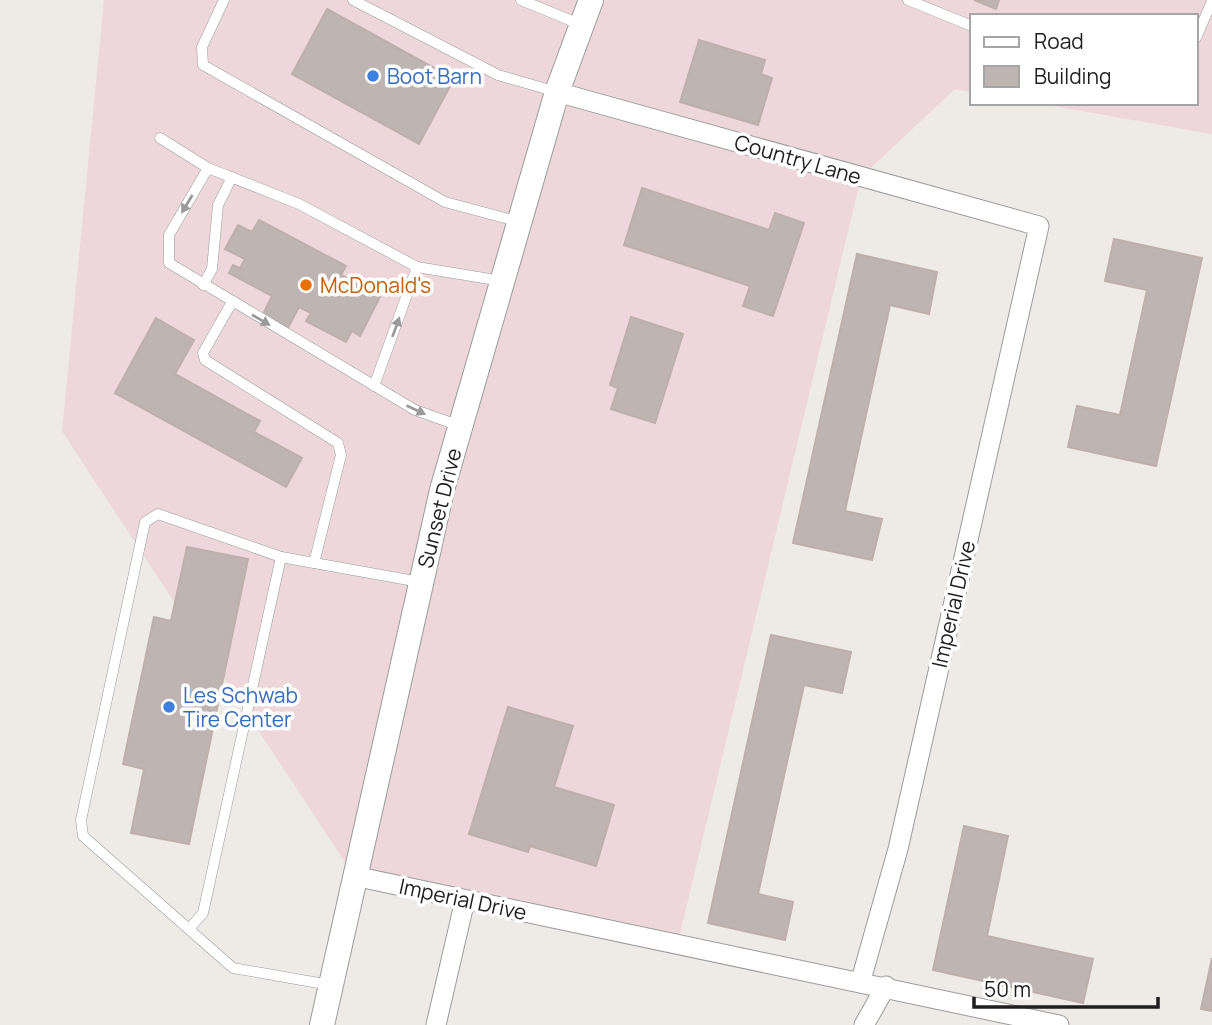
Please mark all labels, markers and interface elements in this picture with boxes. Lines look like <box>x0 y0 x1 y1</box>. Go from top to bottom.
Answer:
legend <box>970 14 1198 105</box>
text: Road <box>1034 27 1084 55</box>
place label: Boot Barn <box>387 62 482 90</box>
text: Building <box>1034 62 1111 90</box>
marker: Boot Barn <box>365 68 381 84</box>
street label: Country Lane <box>731 128 865 190</box>
one-way arrow <box>180 195 193 214</box>
place label: McDonald's <box>320 271 431 299</box>
marker: McDonald's <box>298 277 314 293</box>
one-way arrow <box>252 314 271 326</box>
one-way arrow <box>391 316 402 337</box>
one-way arrow <box>406 404 426 415</box>
street label: Sunset Drive <box>411 445 467 571</box>
street label: Imperial Drive <box>925 538 981 670</box>
place label: Les Schwab Tire Center <box>183 681 298 733</box>
marker: Les Schwab Tire Center <box>161 699 177 715</box>
street label: Imperial Drive <box>397 872 529 926</box>
scale bar <box>974 965 1158 1009</box>
text: 50 m <box>984 975 1031 1003</box>

